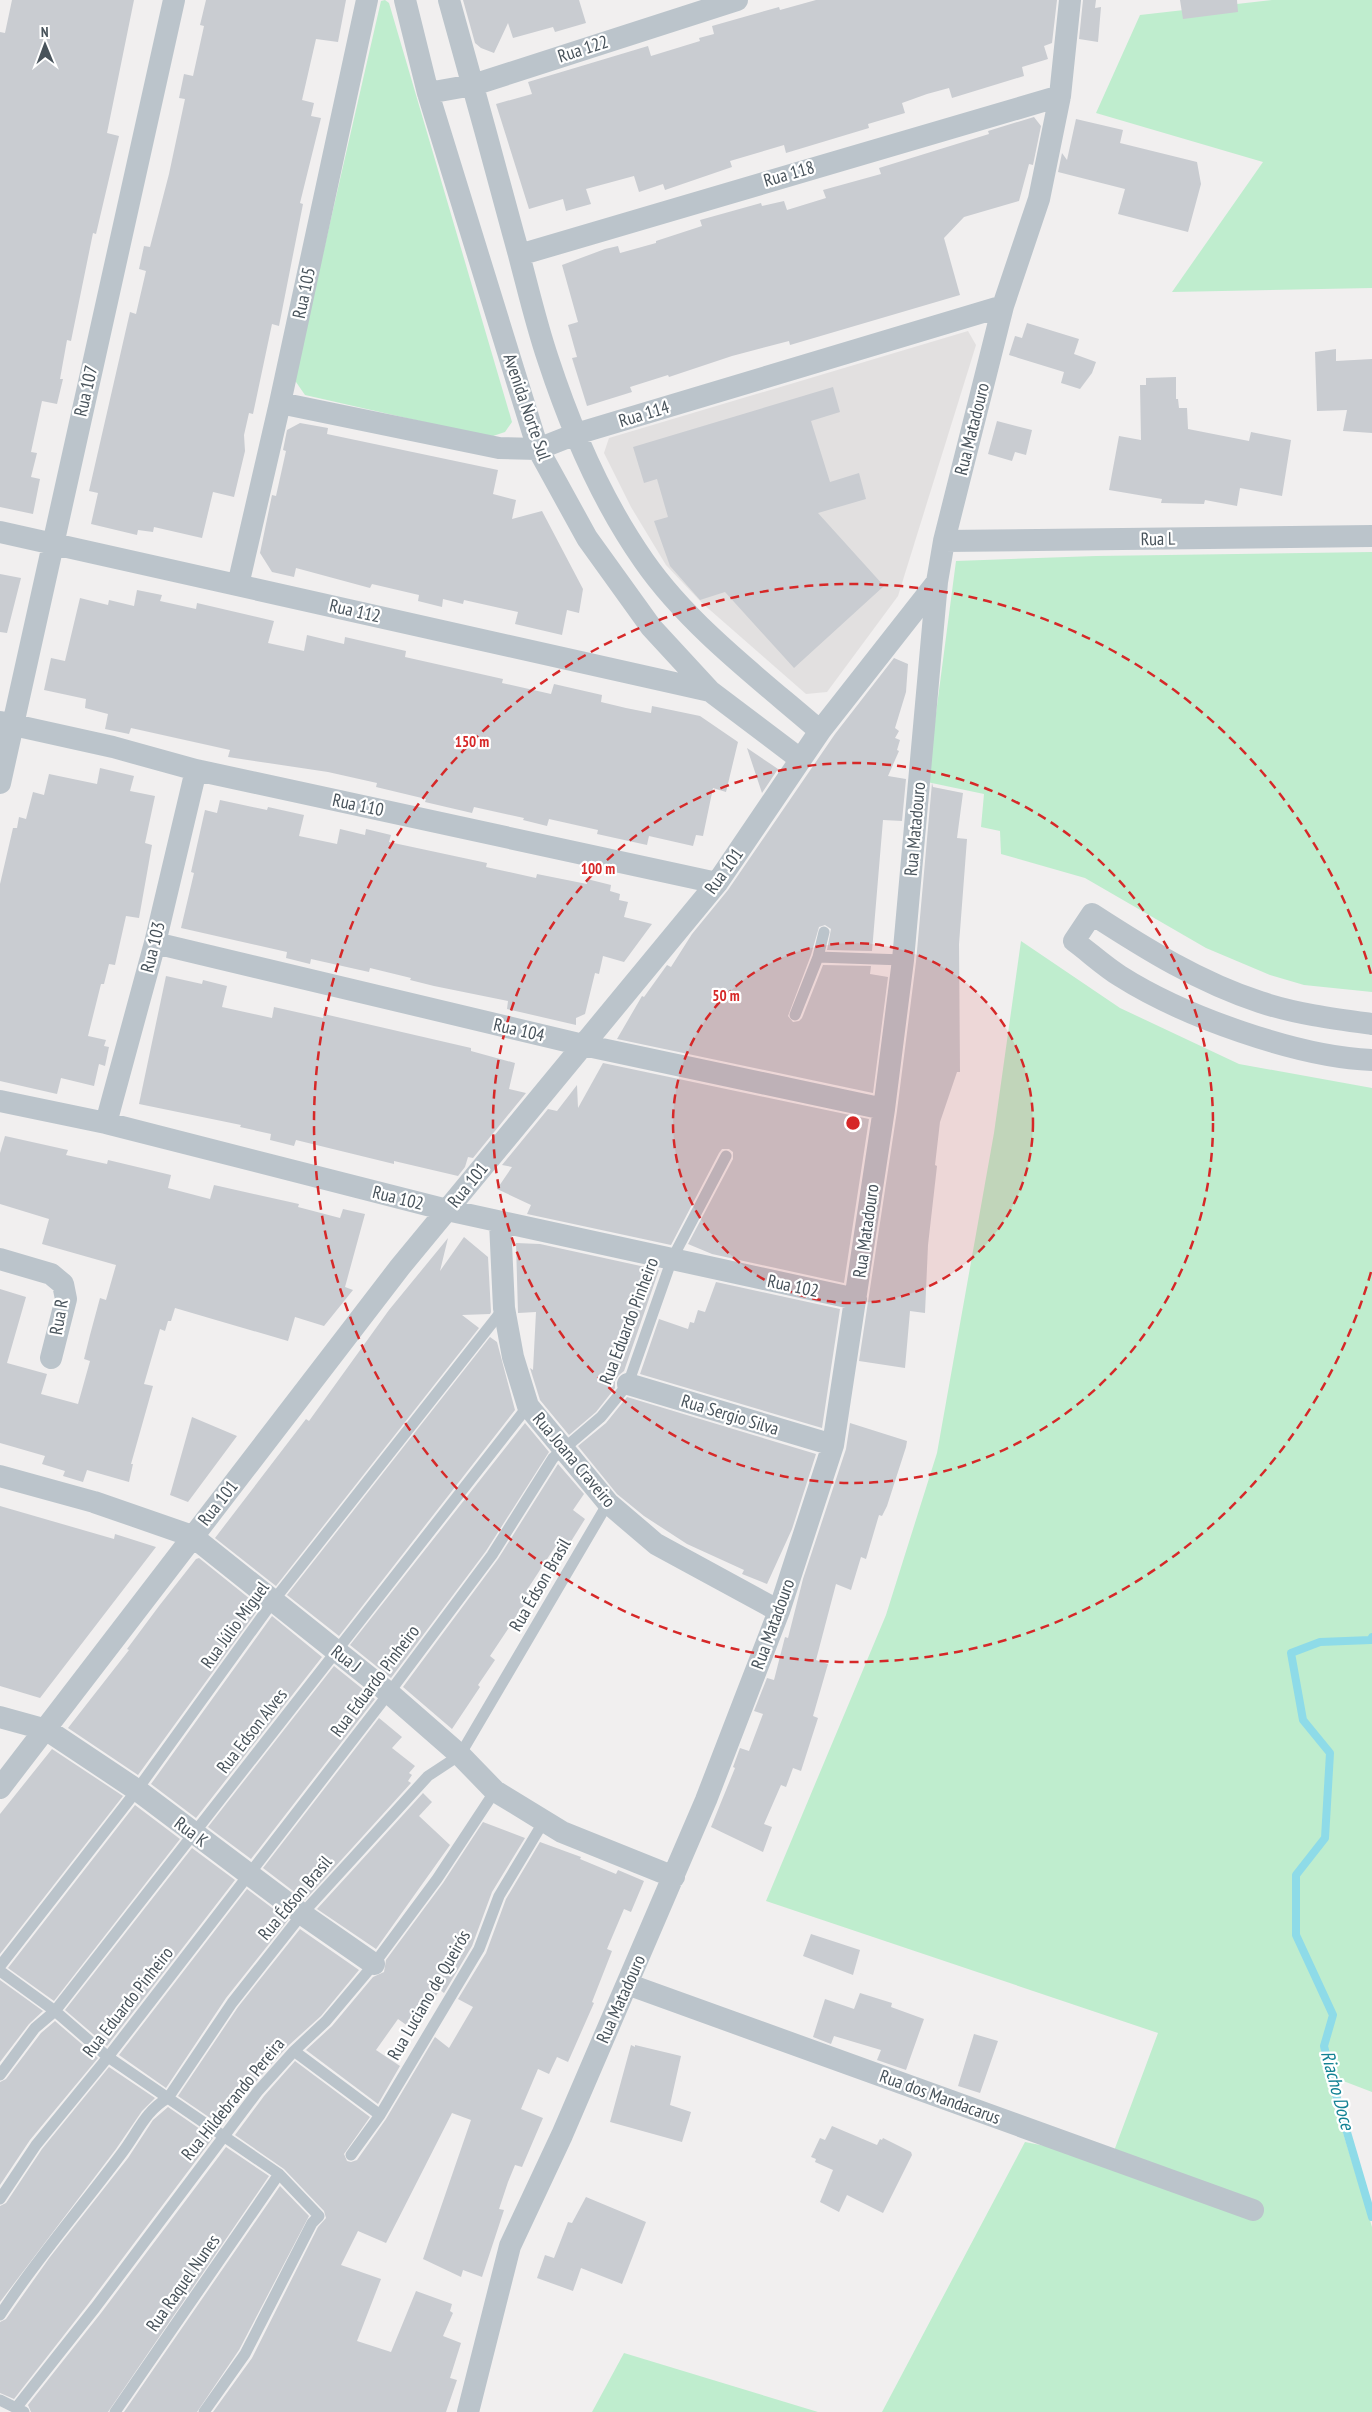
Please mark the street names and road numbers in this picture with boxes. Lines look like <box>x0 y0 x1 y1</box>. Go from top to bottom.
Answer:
street label: Rua 122 <box>555 30 611 67</box>
street label: Rua 118 <box>761 155 817 192</box>
street label: Rua 105 <box>287 265 320 321</box>
street label: Avenida Norte Sul <box>498 350 557 464</box>
street label: Rua 107 <box>68 363 103 419</box>
street label: Rua Matadouro <box>949 380 994 477</box>
street label: Rua 114 <box>616 395 672 432</box>
street label: Rua L <box>1140 527 1176 550</box>
street label: Rua 112 <box>327 593 383 628</box>
street label: Rua Matadouro <box>899 781 930 877</box>
street label: Rua 110 <box>330 788 386 821</box>
street label: Rua 101 <box>699 843 748 898</box>
street label: Rua 103 <box>135 919 170 975</box>
street label: Rua 104 <box>491 1012 547 1047</box>
street label: Rua 101 <box>442 1157 493 1212</box>
street label: Rua 102 <box>370 1180 426 1215</box>
street label: Rua Matadouro <box>848 1182 883 1279</box>
street label: Rua Eduardo Pinheiro <box>594 1254 663 1388</box>
street label: Rua 102 <box>765 1269 821 1302</box>
street label: Rua R <box>44 1297 73 1337</box>
street label: Rua Sergio Silva <box>679 1389 782 1440</box>
street label: Rua Joana Craveiro <box>528 1408 621 1512</box>
street label: Rua 101 <box>193 1475 243 1530</box>
street label: Rua Édson Brasil <box>504 1534 576 1635</box>
street label: Rua Matadouro <box>746 1575 800 1672</box>
street label: Rua Júlio Miguel <box>195 1576 274 1673</box>
street label: Rua Eduardo Pinheiro <box>325 1620 424 1741</box>
street label: Rua J <box>327 1640 366 1677</box>
street label: Rua Edson Alves <box>211 1684 292 1778</box>
street label: Rua K <box>170 1811 213 1852</box>
street label: Rua Édson Brasil <box>253 1850 337 1945</box>
street label: Rua Luciano de Queirós <box>382 1926 475 2064</box>
street label: Rua Eduardo Pinheiro <box>77 1942 178 2062</box>
street label: Rua Matadouro <box>591 1951 650 2047</box>
street label: Rua Hildebrando Pereira <box>176 2033 289 2165</box>
street label: Rua dos Mandacarus <box>877 2064 1004 2129</box>
street label: Rua Raquel Nunes <box>141 2230 224 2336</box>

